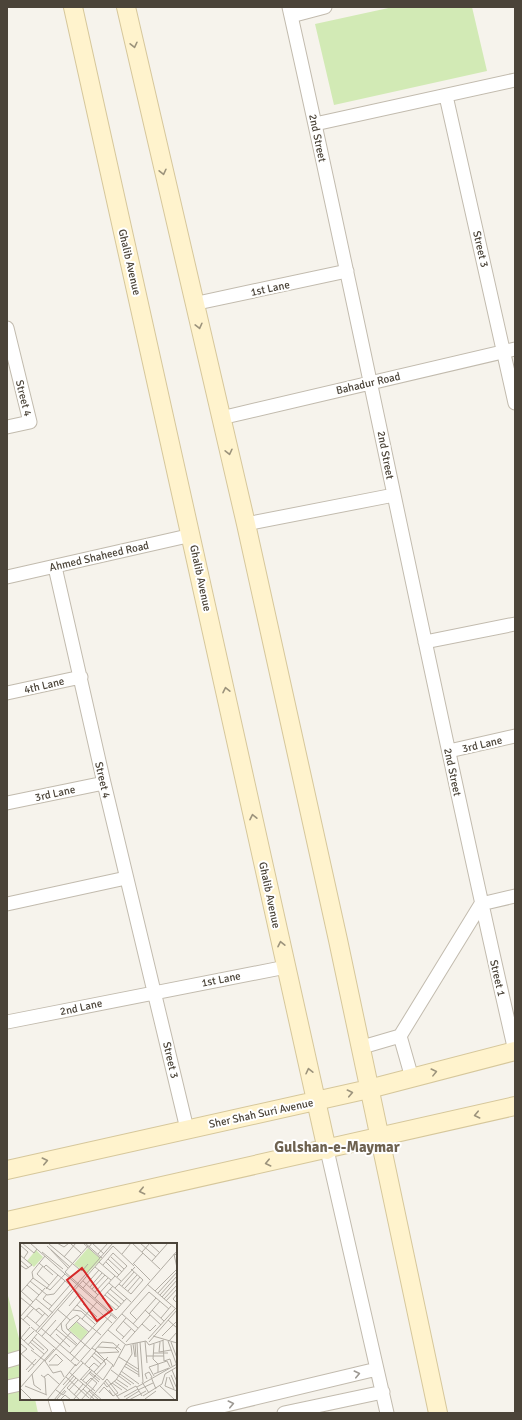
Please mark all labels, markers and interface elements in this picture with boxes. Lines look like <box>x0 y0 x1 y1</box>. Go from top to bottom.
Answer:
one-way arrow <box>130 42 138 48</box>
street label: 2nd Street <box>306 113 329 163</box>
one-way arrow <box>159 169 167 175</box>
street label: Ghalib Avenue <box>116 228 143 296</box>
street label: Street 3 <box>470 230 491 269</box>
street label: 1st Lane <box>249 278 291 299</box>
one-way arrow <box>194 323 202 329</box>
street label: Bahadur Road <box>335 370 402 397</box>
street label: Street 4 <box>13 379 34 418</box>
street label: 2nd Street <box>374 430 397 480</box>
one-way arrow <box>224 449 232 455</box>
street label: Ahmed Shaheed Road <box>48 539 150 574</box>
street label: Ghalib Avenue <box>187 544 214 612</box>
street label: 4th Lane <box>23 675 66 696</box>
one-way arrow <box>222 687 230 693</box>
street label: 3rd Lane <box>461 734 503 755</box>
street label: 2nd Street <box>441 747 464 797</box>
street label: Street 4 <box>92 761 113 800</box>
street label: 3rd Lane <box>34 783 76 804</box>
one-way arrow <box>250 814 258 820</box>
street label: Ghalib Avenue <box>256 861 283 929</box>
one-way arrow <box>278 941 286 947</box>
street label: Street 1 <box>487 959 508 998</box>
street label: 1st Lane <box>200 969 242 990</box>
street label: 2nd Lane <box>59 997 103 1018</box>
street label: Street 3 <box>160 1041 181 1080</box>
one-way arrow <box>306 1068 314 1074</box>
one-way arrow <box>430 1068 437 1077</box>
one-way arrow <box>346 1090 353 1098</box>
street label: Sher Shah Suri Avenue <box>208 1096 314 1131</box>
one-way arrow <box>474 1110 480 1118</box>
district label: Gulshan-e-Maymar <box>274 1138 400 1156</box>
one-way arrow <box>42 1158 48 1166</box>
one-way arrow <box>265 1158 272 1166</box>
one-way arrow <box>138 1187 145 1195</box>
inset map <box>20 1243 177 1400</box>
one-way arrow <box>354 1370 360 1378</box>
one-way arrow <box>227 1400 234 1409</box>

